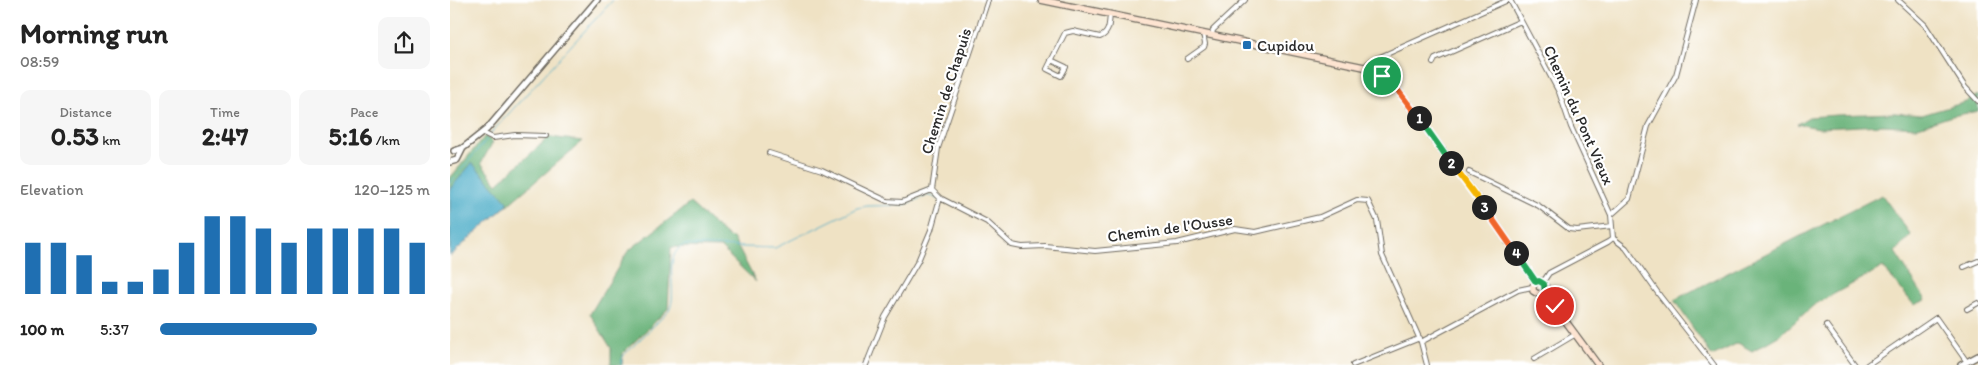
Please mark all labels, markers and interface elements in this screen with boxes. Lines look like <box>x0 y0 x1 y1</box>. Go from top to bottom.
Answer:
text: Morning run <box>20 16 168 50</box>
button: share <box>378 17 430 69</box>
street label: Chemin de Chapuis <box>917 26 975 156</box>
place label: Cupidou <box>1257 36 1314 55</box>
marker: Cupidou <box>1241 39 1253 51</box>
street label: Chemin du Pont Vieux <box>1540 42 1618 188</box>
text: 08:59 <box>20 52 59 71</box>
pin <box>1361 55 1403 97</box>
icon: arrive <box>1368 62 1396 90</box>
text: Distance <box>59 104 112 121</box>
text: Time <box>210 104 240 121</box>
text: Pace <box>350 104 378 121</box>
pin: 1 <box>1406 106 1432 130</box>
text: 1 <box>1416 110 1423 127</box>
text: 0.53 <box>51 121 99 151</box>
text: 2:47 <box>202 121 248 151</box>
text: 5:16 <box>329 121 373 151</box>
text: km <box>99 132 121 149</box>
text: /km <box>373 132 400 149</box>
pin: 2 <box>1438 150 1464 176</box>
text: 2 <box>1448 155 1455 172</box>
text: Elevation <box>20 180 84 199</box>
text: 120–125 m <box>354 180 430 199</box>
pin: 3 <box>1472 194 1496 220</box>
text: 3 <box>1481 199 1488 216</box>
street label: Chemin de l'Ousse <box>1106 210 1234 246</box>
pin: 4 <box>1504 240 1528 266</box>
text: 4 <box>1512 245 1521 262</box>
pin <box>1534 285 1576 327</box>
icon: check <box>1541 292 1569 320</box>
text: 100 m <box>20 320 64 339</box>
text: 5:37 <box>100 320 129 339</box>

